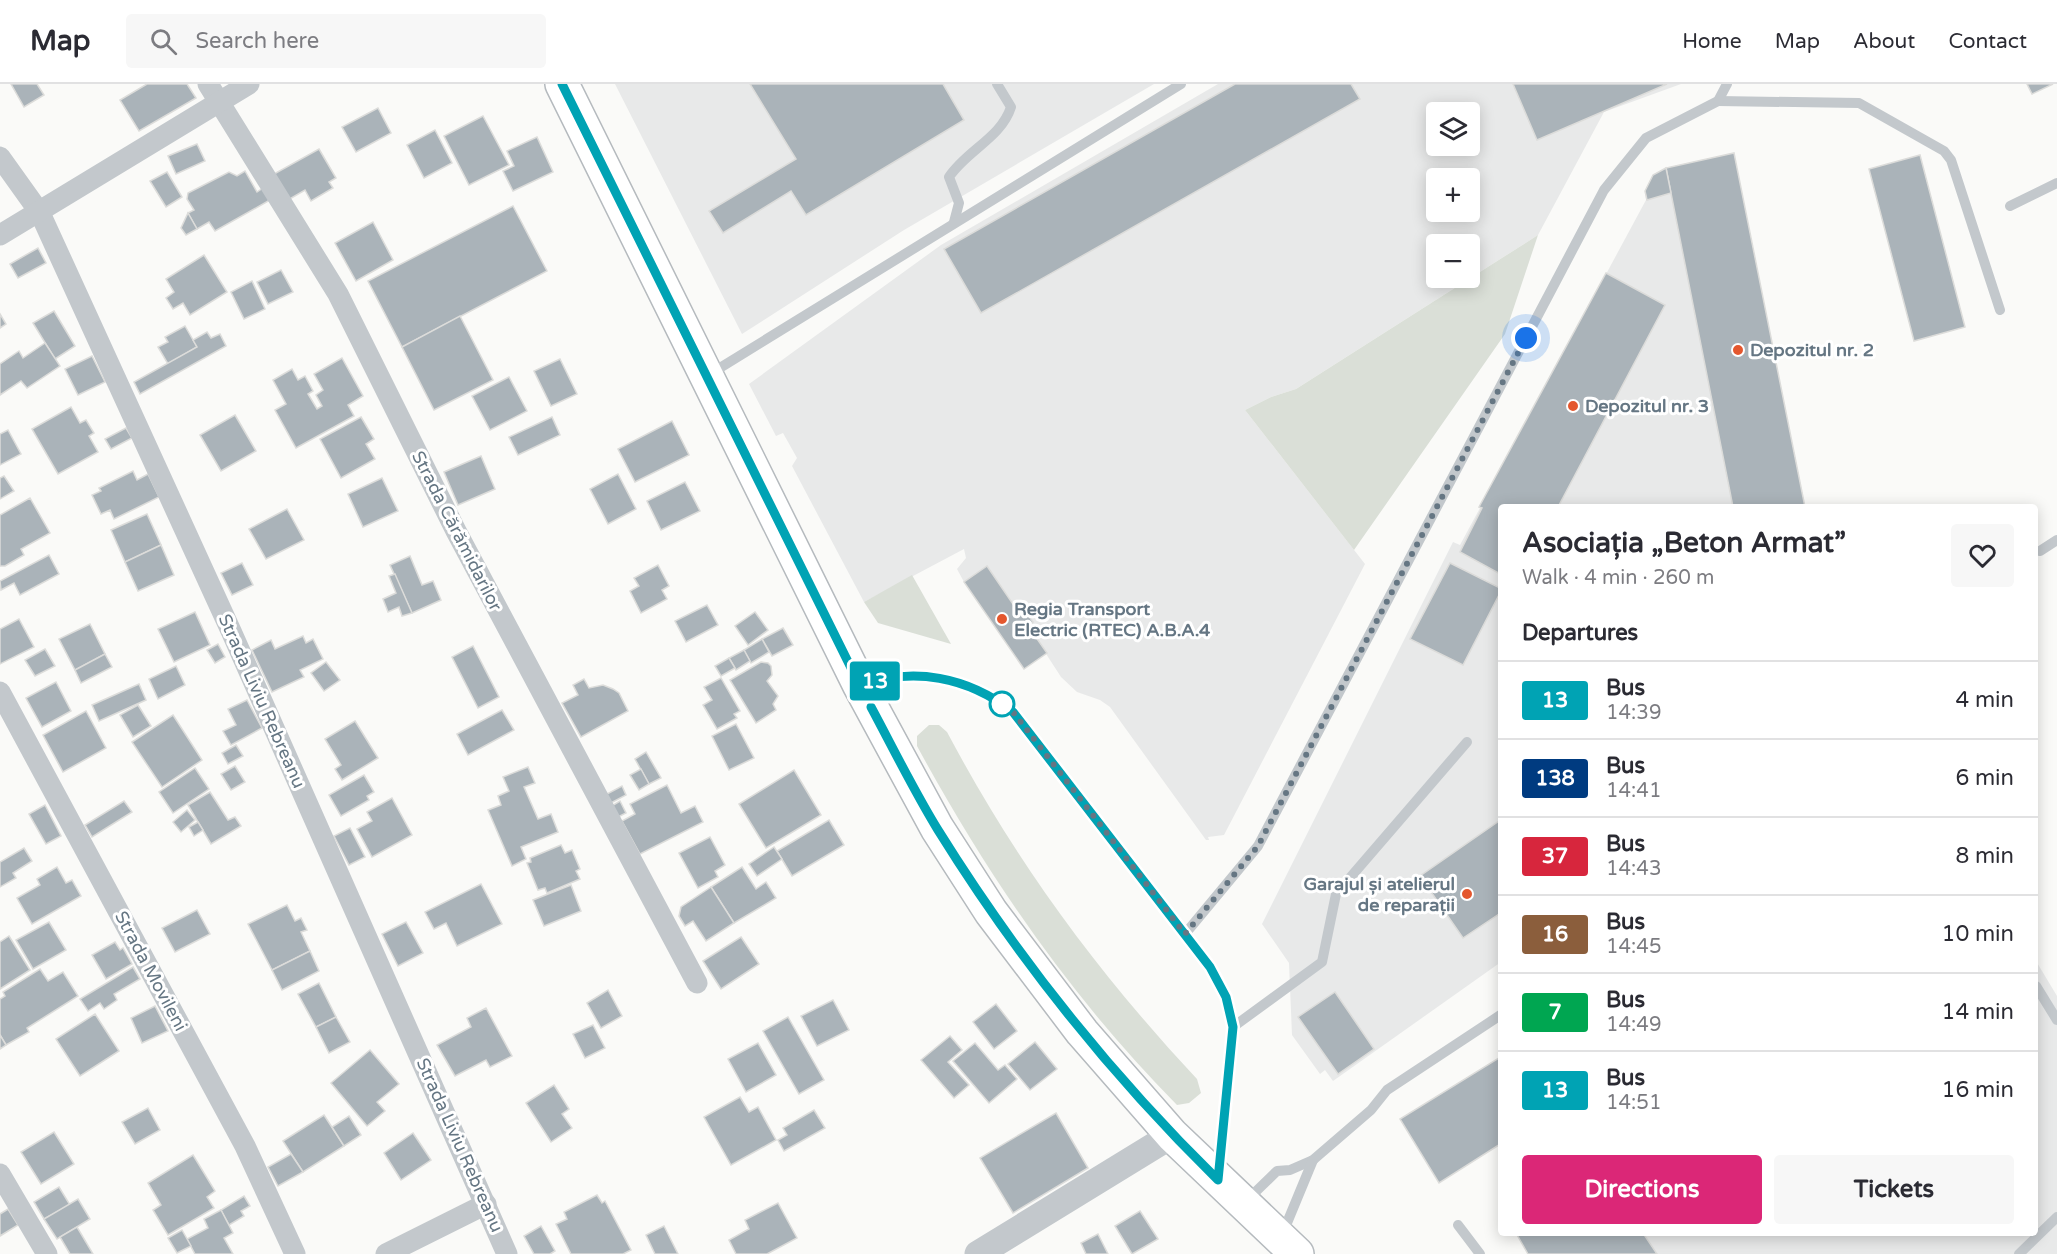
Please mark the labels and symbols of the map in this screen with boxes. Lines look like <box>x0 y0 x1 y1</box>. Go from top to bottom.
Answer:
your location <box>1511 323 1541 353</box>
place label: Depozitul nr. 2 <box>1750 339 1874 361</box>
marker: Depozitul nr. 2 <box>1731 343 1745 357</box>
place label: Depozitul nr. 3 <box>1585 395 1709 417</box>
marker: Depozitul nr. 3 <box>1566 399 1580 413</box>
street label: Strada Cărămidarilor <box>407 447 507 615</box>
place label: Regia Transport Electric (RTEC) A.B.A.4 <box>1014 598 1211 641</box>
street label: Strada Liviu Rebreanu <box>214 610 310 792</box>
marker: Regia Transport Electric (RTEC) A.B.A.4 <box>995 612 1009 626</box>
line badge: 13 <box>848 662 902 700</box>
unlabelled marker <box>989 691 1015 717</box>
place label: Garajul și atelierul de reparații <box>1303 873 1455 916</box>
marker: Garajul și atelierul de reparații <box>1460 887 1474 901</box>
street label: Strada Movileni <box>110 907 192 1035</box>
street label: Strada Liviu Rebreanu <box>412 1054 508 1236</box>

